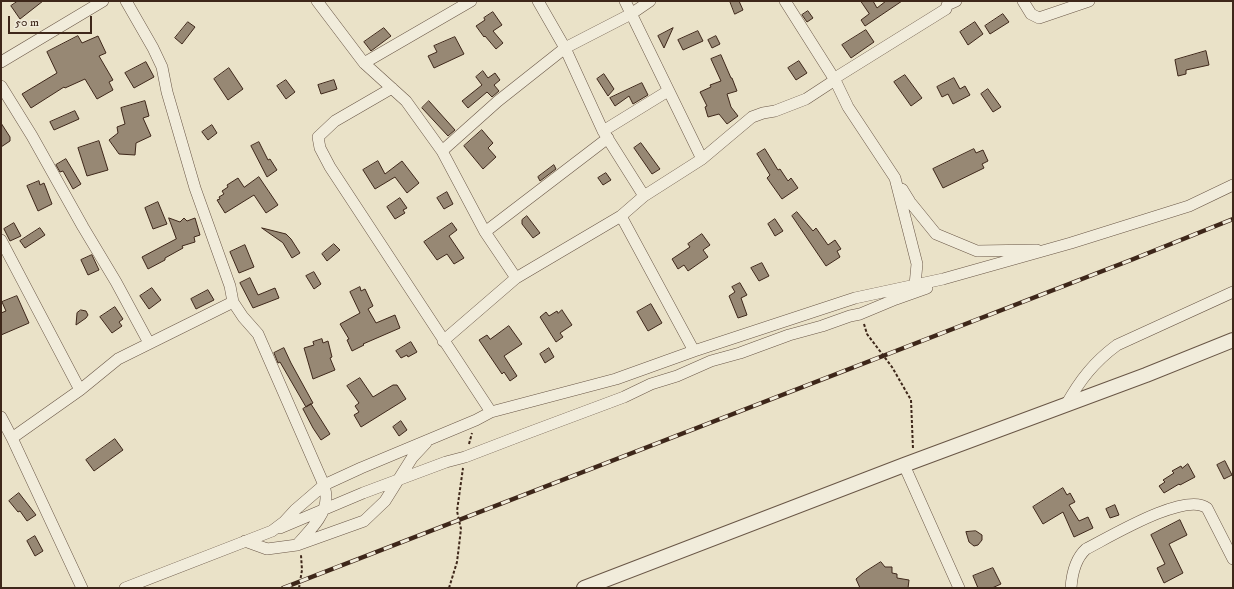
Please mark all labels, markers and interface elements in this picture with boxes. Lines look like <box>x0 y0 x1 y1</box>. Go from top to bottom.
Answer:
scale bar <box>10 8 94 34</box>
text: 50 m <box>15 15 39 30</box>

